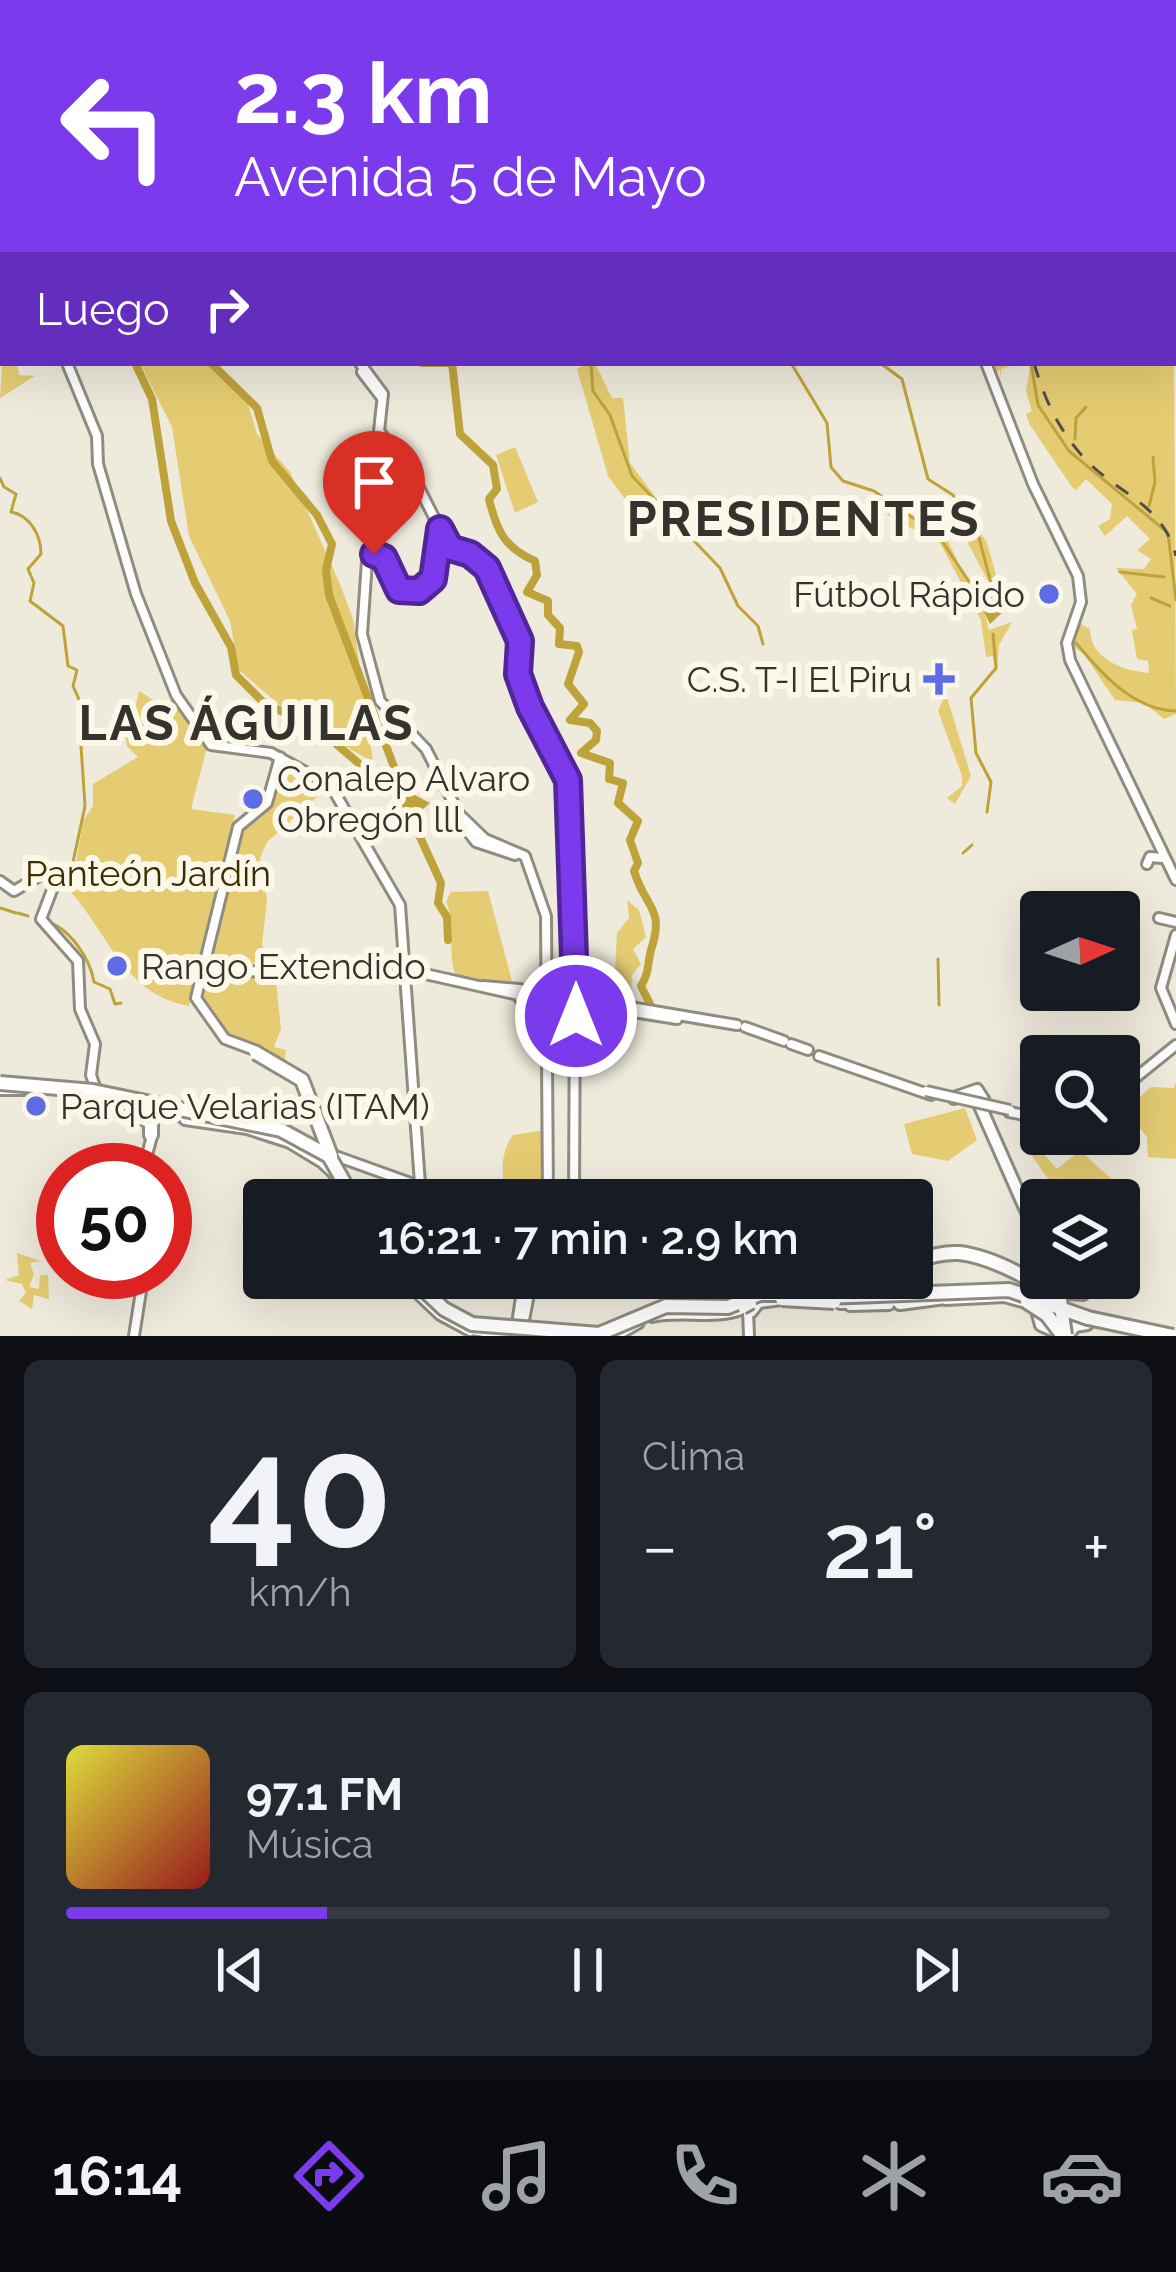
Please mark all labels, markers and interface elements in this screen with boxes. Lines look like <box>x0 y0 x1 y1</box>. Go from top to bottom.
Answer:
text: 2.3 km <box>234 44 492 143</box>
icon: left <box>36 48 192 204</box>
text: Avenida 5 de Mayo <box>234 145 707 209</box>
icon: right <box>194 276 260 342</box>
text: Luego <box>36 283 170 336</box>
pin <box>323 431 425 554</box>
icon: arrive <box>341 449 407 515</box>
district label: PRESIDENTES <box>627 491 981 547</box>
place label: Fútbol Rápido <box>793 573 1025 615</box>
marker: Fútbol Rápido <box>1036 581 1062 607</box>
place label: C.S. T-I El Piru <box>687 658 912 700</box>
marker: C.S. T-I El Piru <box>923 663 955 695</box>
district label: LAS ÁGUILAS <box>78 695 416 751</box>
place label: Conalep Alvaro Obregón lll <box>277 757 530 840</box>
marker: Conalep Alvaro Obregón lll <box>240 786 266 812</box>
park label: Panteón Jardín <box>25 852 271 894</box>
north arrow <box>1020 891 1140 1011</box>
map controls <box>1020 891 1140 1299</box>
place label: Rango Extendido <box>141 945 426 987</box>
marker: Rango Extendido <box>104 953 130 979</box>
position arrow <box>513 953 639 1079</box>
button: search <box>1020 1035 1140 1155</box>
place label: Parque Velarias (ITAM) <box>60 1085 430 1127</box>
marker: Parque Velarias (ITAM) <box>23 1093 49 1119</box>
speed limit sign: 50 <box>36 1143 192 1299</box>
button: layers <box>1020 1179 1140 1299</box>
text: 16:21 · 7 min · 2.9 km <box>377 1212 799 1265</box>
text: 40 <box>208 1399 392 1583</box>
text: Clima <box>642 1433 745 1479</box>
text: 21° <box>823 1493 938 1599</box>
text: − <box>642 1508 678 1585</box>
text: + <box>1083 1508 1110 1585</box>
text: km/h <box>249 1569 351 1615</box>
text: 97.1 FM <box>246 1768 403 1821</box>
text: Música <box>246 1821 373 1867</box>
icon: previous <box>207 1937 273 2003</box>
icon: pause <box>555 1937 621 2003</box>
icon: next <box>903 1937 969 2003</box>
icon: directions <box>287 2134 371 2218</box>
icon: music <box>475 2134 559 2218</box>
icon: phone <box>663 2134 747 2218</box>
icon: climate <box>852 2134 936 2218</box>
icon: car <box>1040 2134 1124 2218</box>
text: 16:14 <box>52 2144 182 2208</box>

